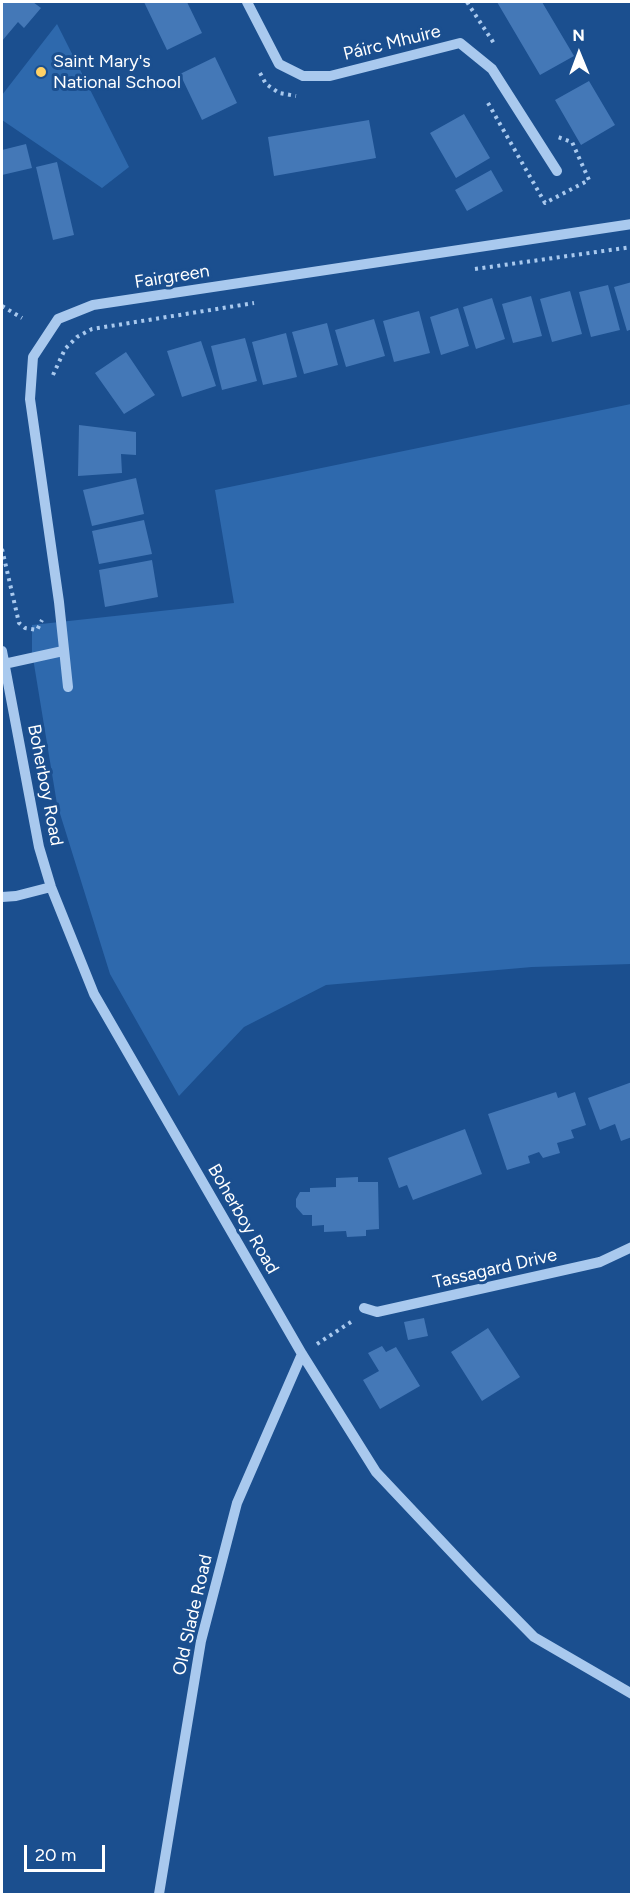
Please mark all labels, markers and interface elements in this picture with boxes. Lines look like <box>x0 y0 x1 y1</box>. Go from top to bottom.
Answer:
street label: Páirc Mhuire <box>341 21 443 65</box>
north arrow <box>549 24 609 84</box>
text: N <box>572 26 585 45</box>
place label: Saint Mary's National School <box>53 51 181 94</box>
marker: Saint Mary's National School <box>34 65 48 79</box>
street label: Fairgreen <box>133 260 211 294</box>
street label: Boherboy Road <box>23 722 67 848</box>
street label: Boherboy Road <box>203 1160 283 1278</box>
street label: Tassagard Drive <box>431 1244 559 1294</box>
street label: Old Slade Road <box>169 1552 217 1678</box>
scale bar <box>27 1833 108 1871</box>
text: 20 m <box>35 1844 76 1866</box>

